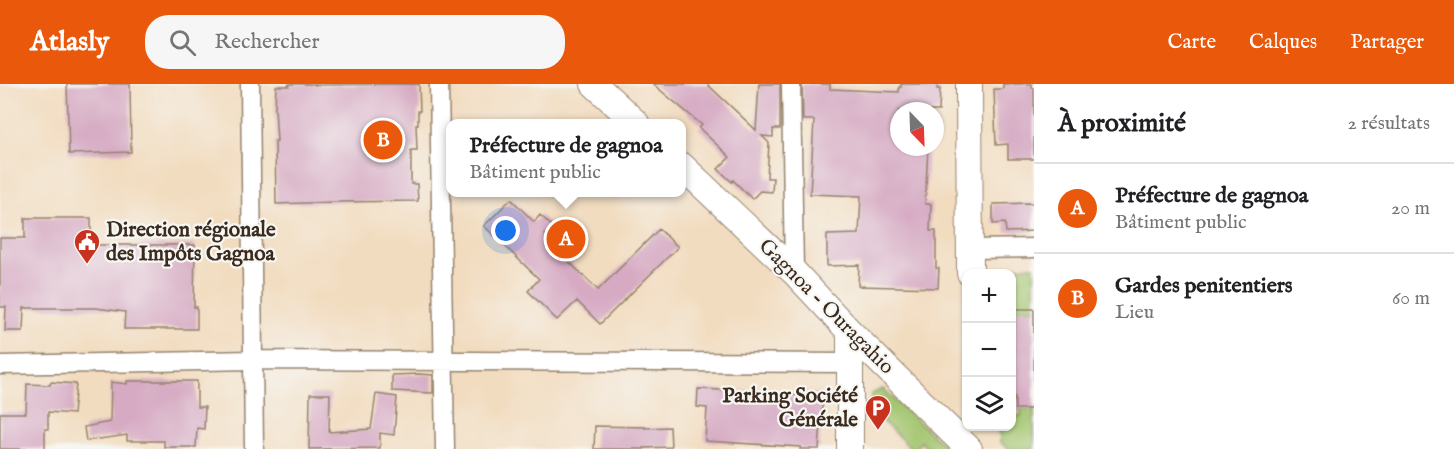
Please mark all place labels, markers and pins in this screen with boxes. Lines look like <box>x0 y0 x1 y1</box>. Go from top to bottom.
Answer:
pin: B <box>364 118 403 162</box>
pin: A <box>546 216 586 262</box>
place label: Direction régionale des Impôts Gagnoa <box>106 217 276 268</box>
public building icon: Direction régionale des Impôts Gagnoa <box>72 227 102 265</box>
place label: Parking Société Générale <box>722 383 858 434</box>
parking icon: Parking Société Générale <box>863 393 893 431</box>

